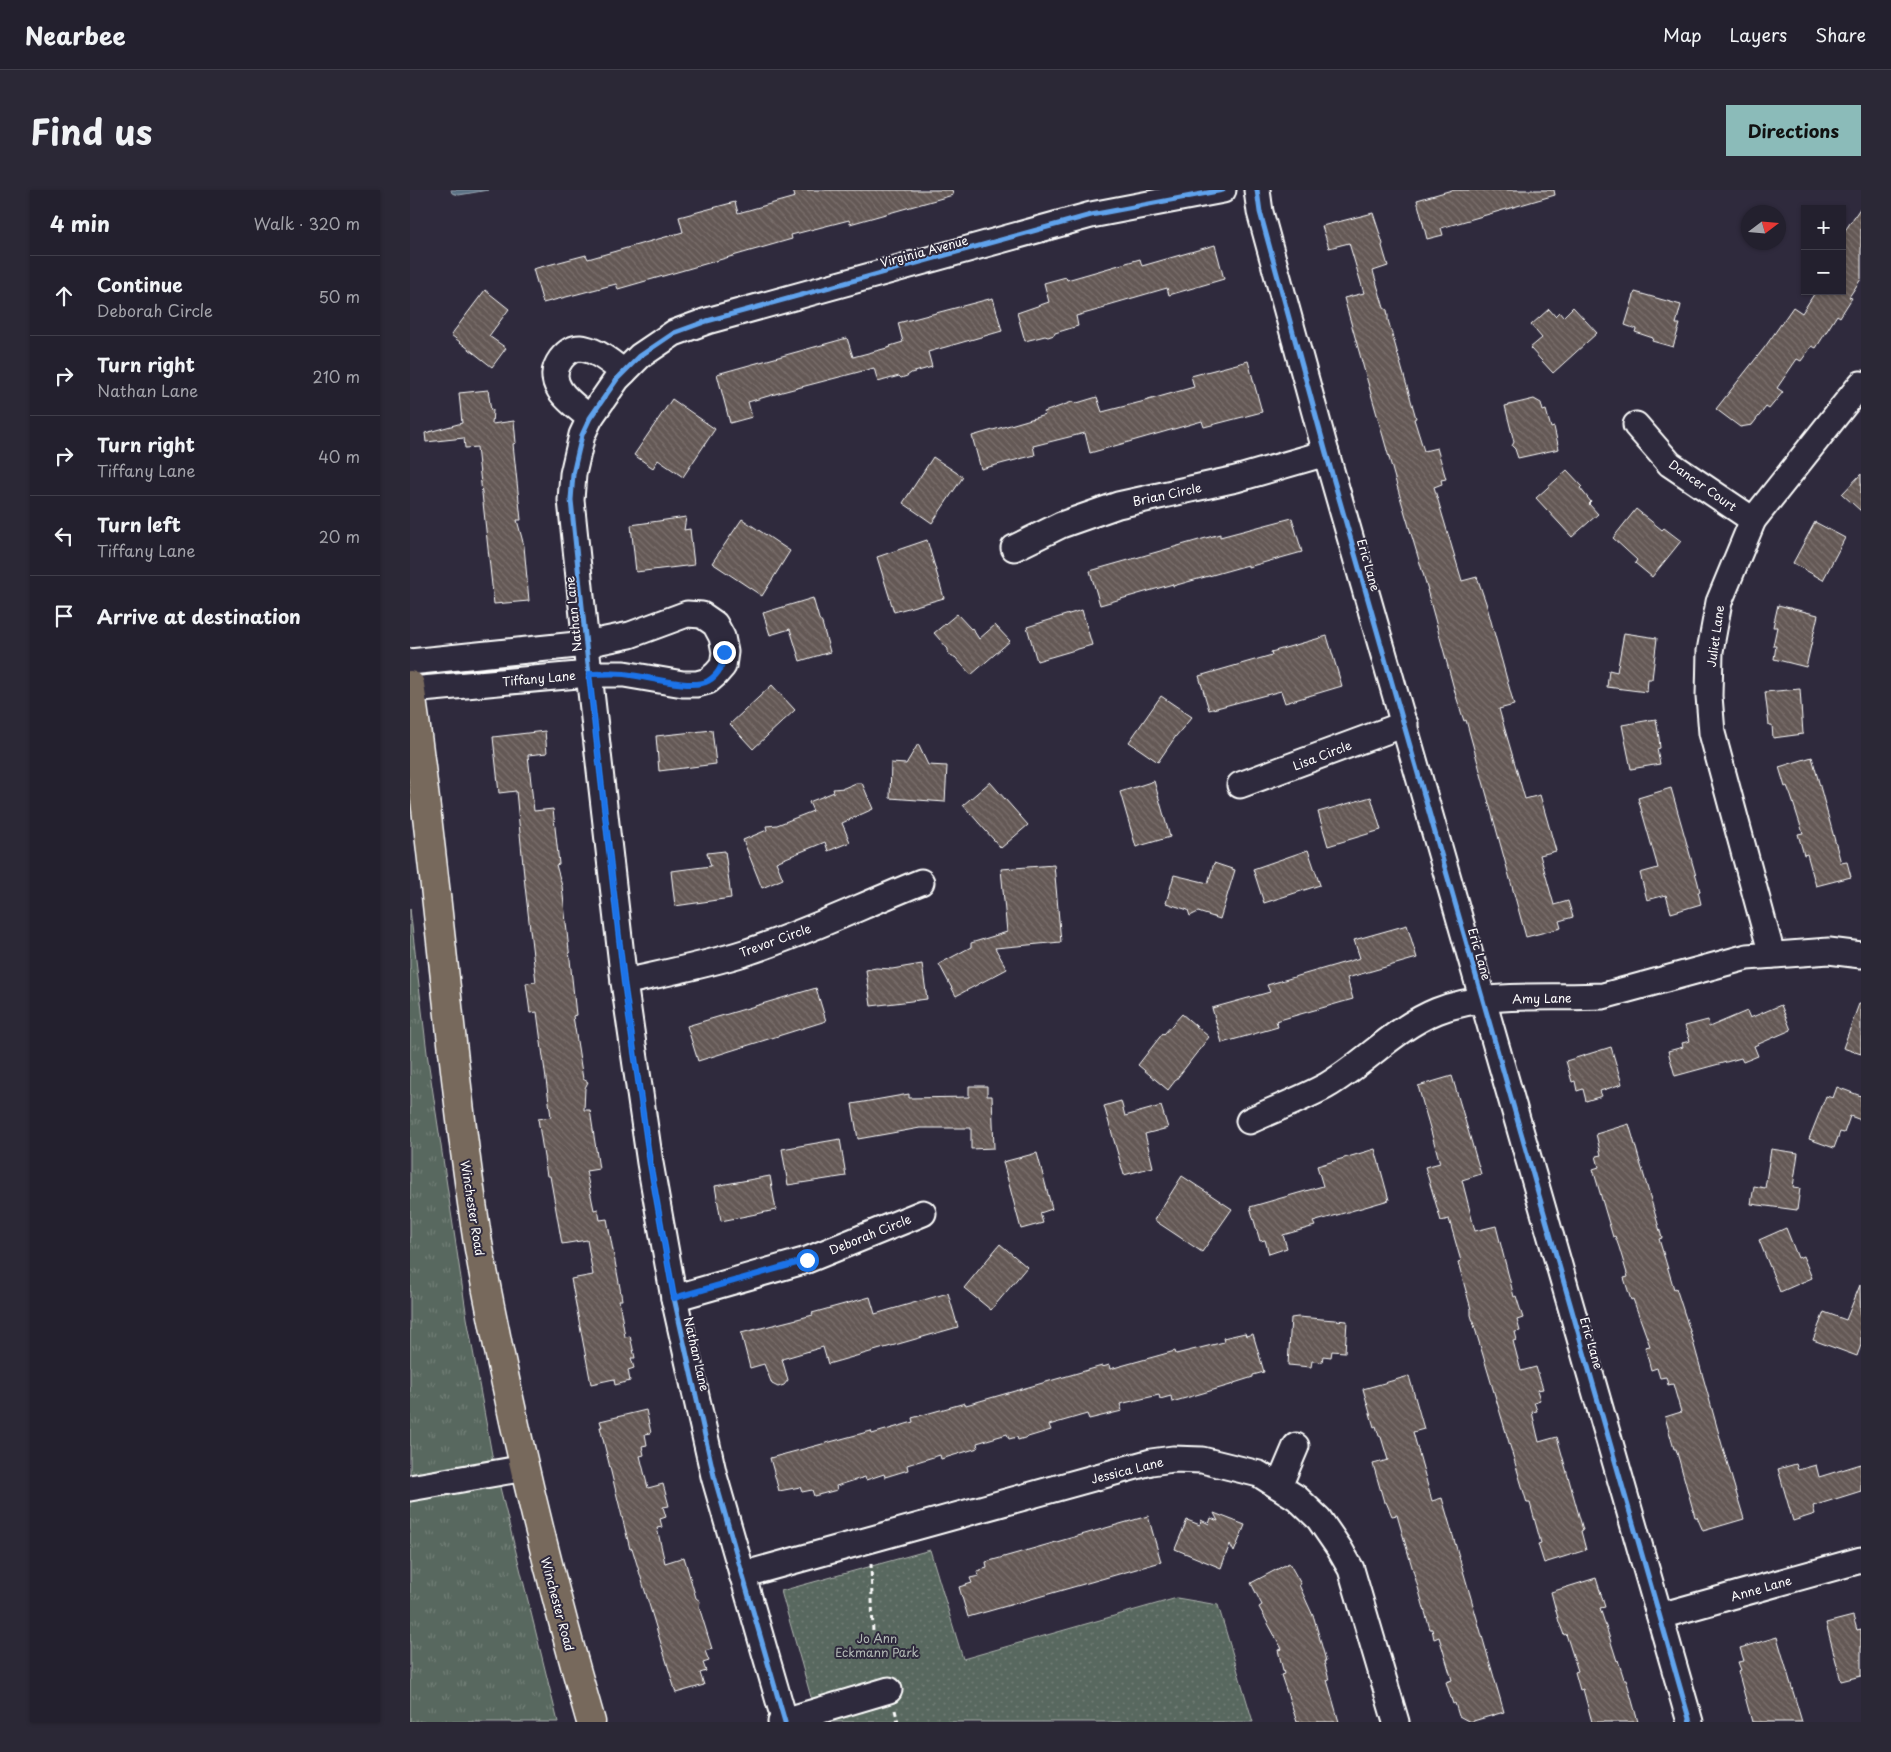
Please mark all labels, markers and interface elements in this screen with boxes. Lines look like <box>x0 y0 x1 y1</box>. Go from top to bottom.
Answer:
text: Nearbee <box>25 17 126 53</box>
text: Map <box>1663 21 1702 48</box>
text: Layers <box>1730 21 1787 48</box>
text: Share <box>1815 21 1866 48</box>
text: Find us <box>30 104 152 157</box>
button: Directions <box>1726 105 1861 156</box>
north arrow <box>1741 205 1786 250</box>
map controls <box>1801 205 1846 295</box>
button: + <box>1801 205 1846 250</box>
text: 4 min <box>50 207 110 239</box>
text: Walk · 320 m <box>254 211 360 235</box>
street label: Virginia Avenue <box>878 231 970 271</box>
button: − <box>1801 250 1846 295</box>
text: Continue <box>97 270 183 298</box>
icon: ahead <box>50 282 78 310</box>
text: 50 m <box>319 284 360 308</box>
text: Deborah Circle <box>97 298 213 322</box>
text: Turn right <box>97 350 195 378</box>
icon: right <box>50 362 78 390</box>
text: 210 m <box>312 364 360 388</box>
text: Nathan Lane <box>97 378 198 402</box>
text: Turn right <box>97 430 195 458</box>
icon: right <box>50 442 78 470</box>
text: 40 m <box>318 444 360 468</box>
street label: Dancer Court <box>1666 455 1741 515</box>
text: Tiffany Lane <box>97 458 195 482</box>
street label: Brian Circle <box>1131 478 1203 510</box>
text: Turn left <box>97 510 181 538</box>
icon: left <box>50 522 78 550</box>
text: 20 m <box>319 524 360 548</box>
street label: Eric Lane <box>1353 537 1385 594</box>
text: Tiffany Lane <box>97 538 195 562</box>
street label: Nathan Lane <box>560 575 586 653</box>
icon: arrive <box>50 602 78 630</box>
text: Arrive at destination <box>97 602 301 630</box>
street label: Juliet Lane <box>1702 604 1728 668</box>
route end <box>713 641 736 664</box>
street label: Tiffany Lane <box>501 666 577 690</box>
street label: Lisa Circle <box>1290 735 1354 774</box>
street label: Trevor Circle <box>737 919 814 961</box>
street label: Eric Lane <box>1464 926 1496 983</box>
street label: Amy Lane <box>1512 988 1572 1008</box>
street label: Winchester Road <box>457 1159 489 1257</box>
street label: Deborah Circle <box>826 1209 914 1259</box>
route start <box>796 1249 819 1272</box>
street label: Nathan Lane <box>680 1315 714 1393</box>
street label: Eric Lane <box>1576 1315 1608 1372</box>
street label: Jessica Lane <box>1089 1452 1165 1488</box>
street label: Winchester Road <box>537 1555 579 1653</box>
street label: Anne Lane <box>1728 1571 1794 1605</box>
park label: Jo Ann Eckmann Park <box>835 1629 919 1661</box>

